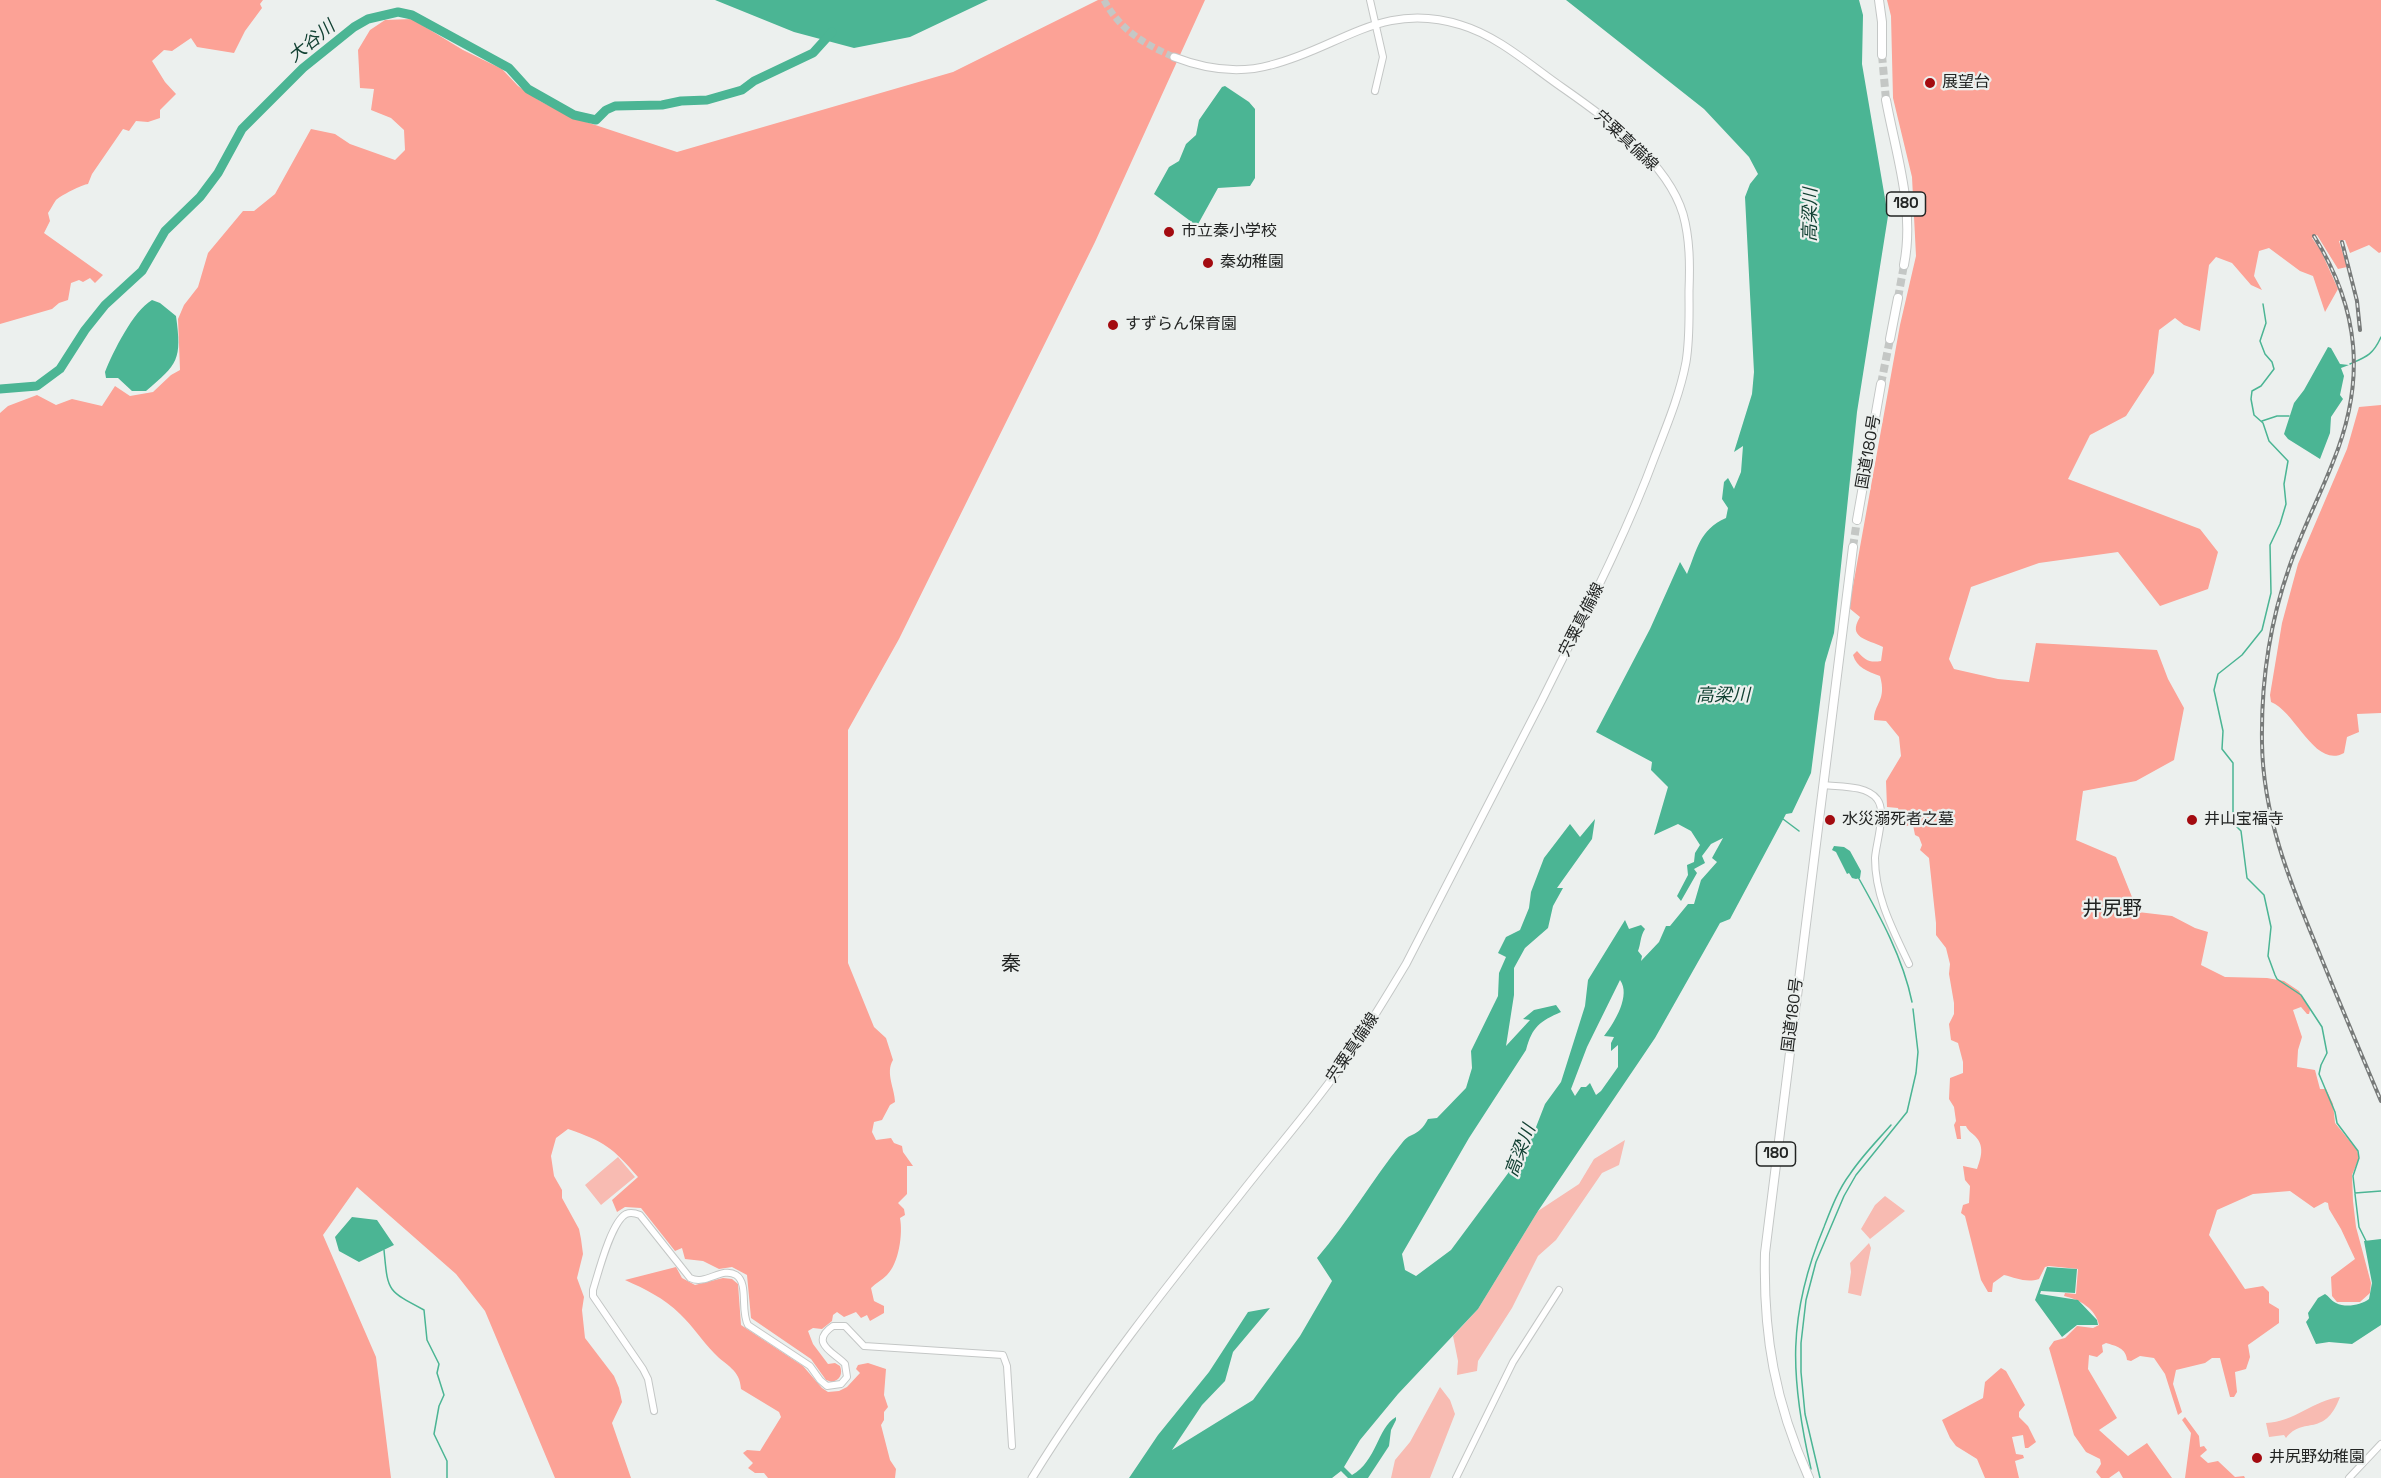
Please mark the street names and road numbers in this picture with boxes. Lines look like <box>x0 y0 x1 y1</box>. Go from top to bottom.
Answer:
street label: 宍粟真備線 <box>1590 107 1662 175</box>
road number: 180 <box>1886 192 1926 216</box>
street label: 国道180号 <box>1853 413 1885 491</box>
street label: 宍粟真備線 <box>1555 580 1609 660</box>
street label: 国道180号 <box>1779 977 1807 1053</box>
street label: 宍粟真備線 <box>1323 1009 1383 1087</box>
road number: 180 <box>1756 1142 1796 1166</box>

